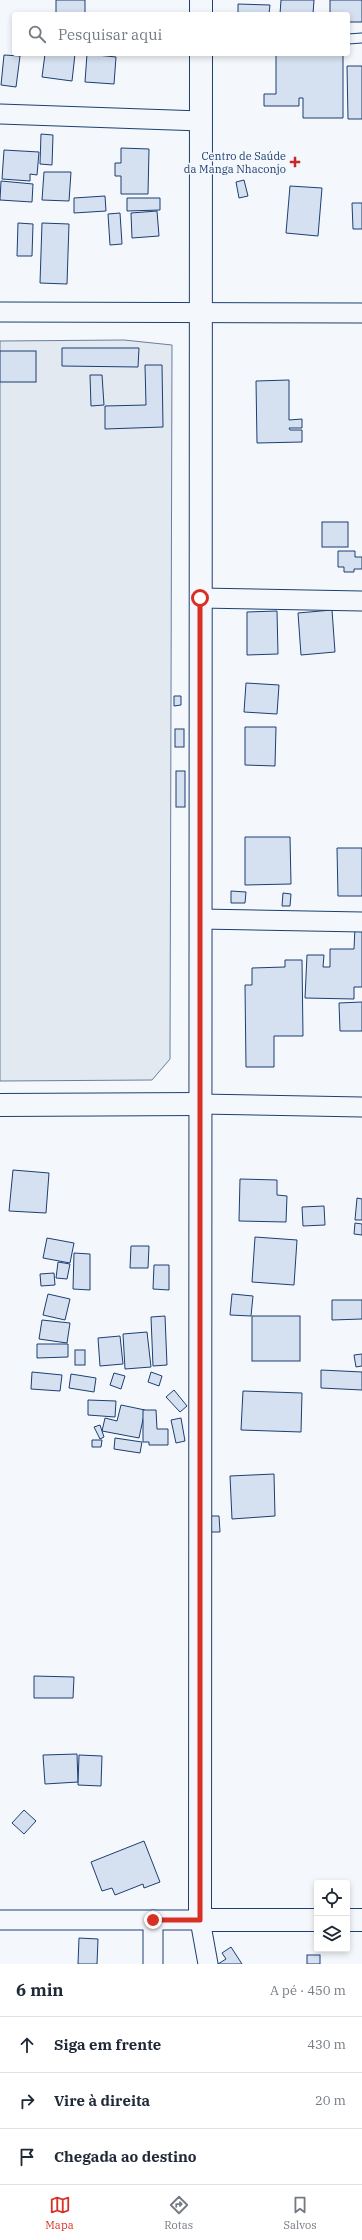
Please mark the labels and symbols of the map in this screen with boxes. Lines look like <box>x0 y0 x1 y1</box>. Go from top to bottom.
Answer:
place label: Centro de Saúde da Manga Nhaconjo <box>184 149 286 176</box>
marker: Centro de Saúde da Manga Nhaconjo <box>289 156 301 168</box>
route start <box>191 589 209 607</box>
route end <box>144 1911 162 1929</box>

